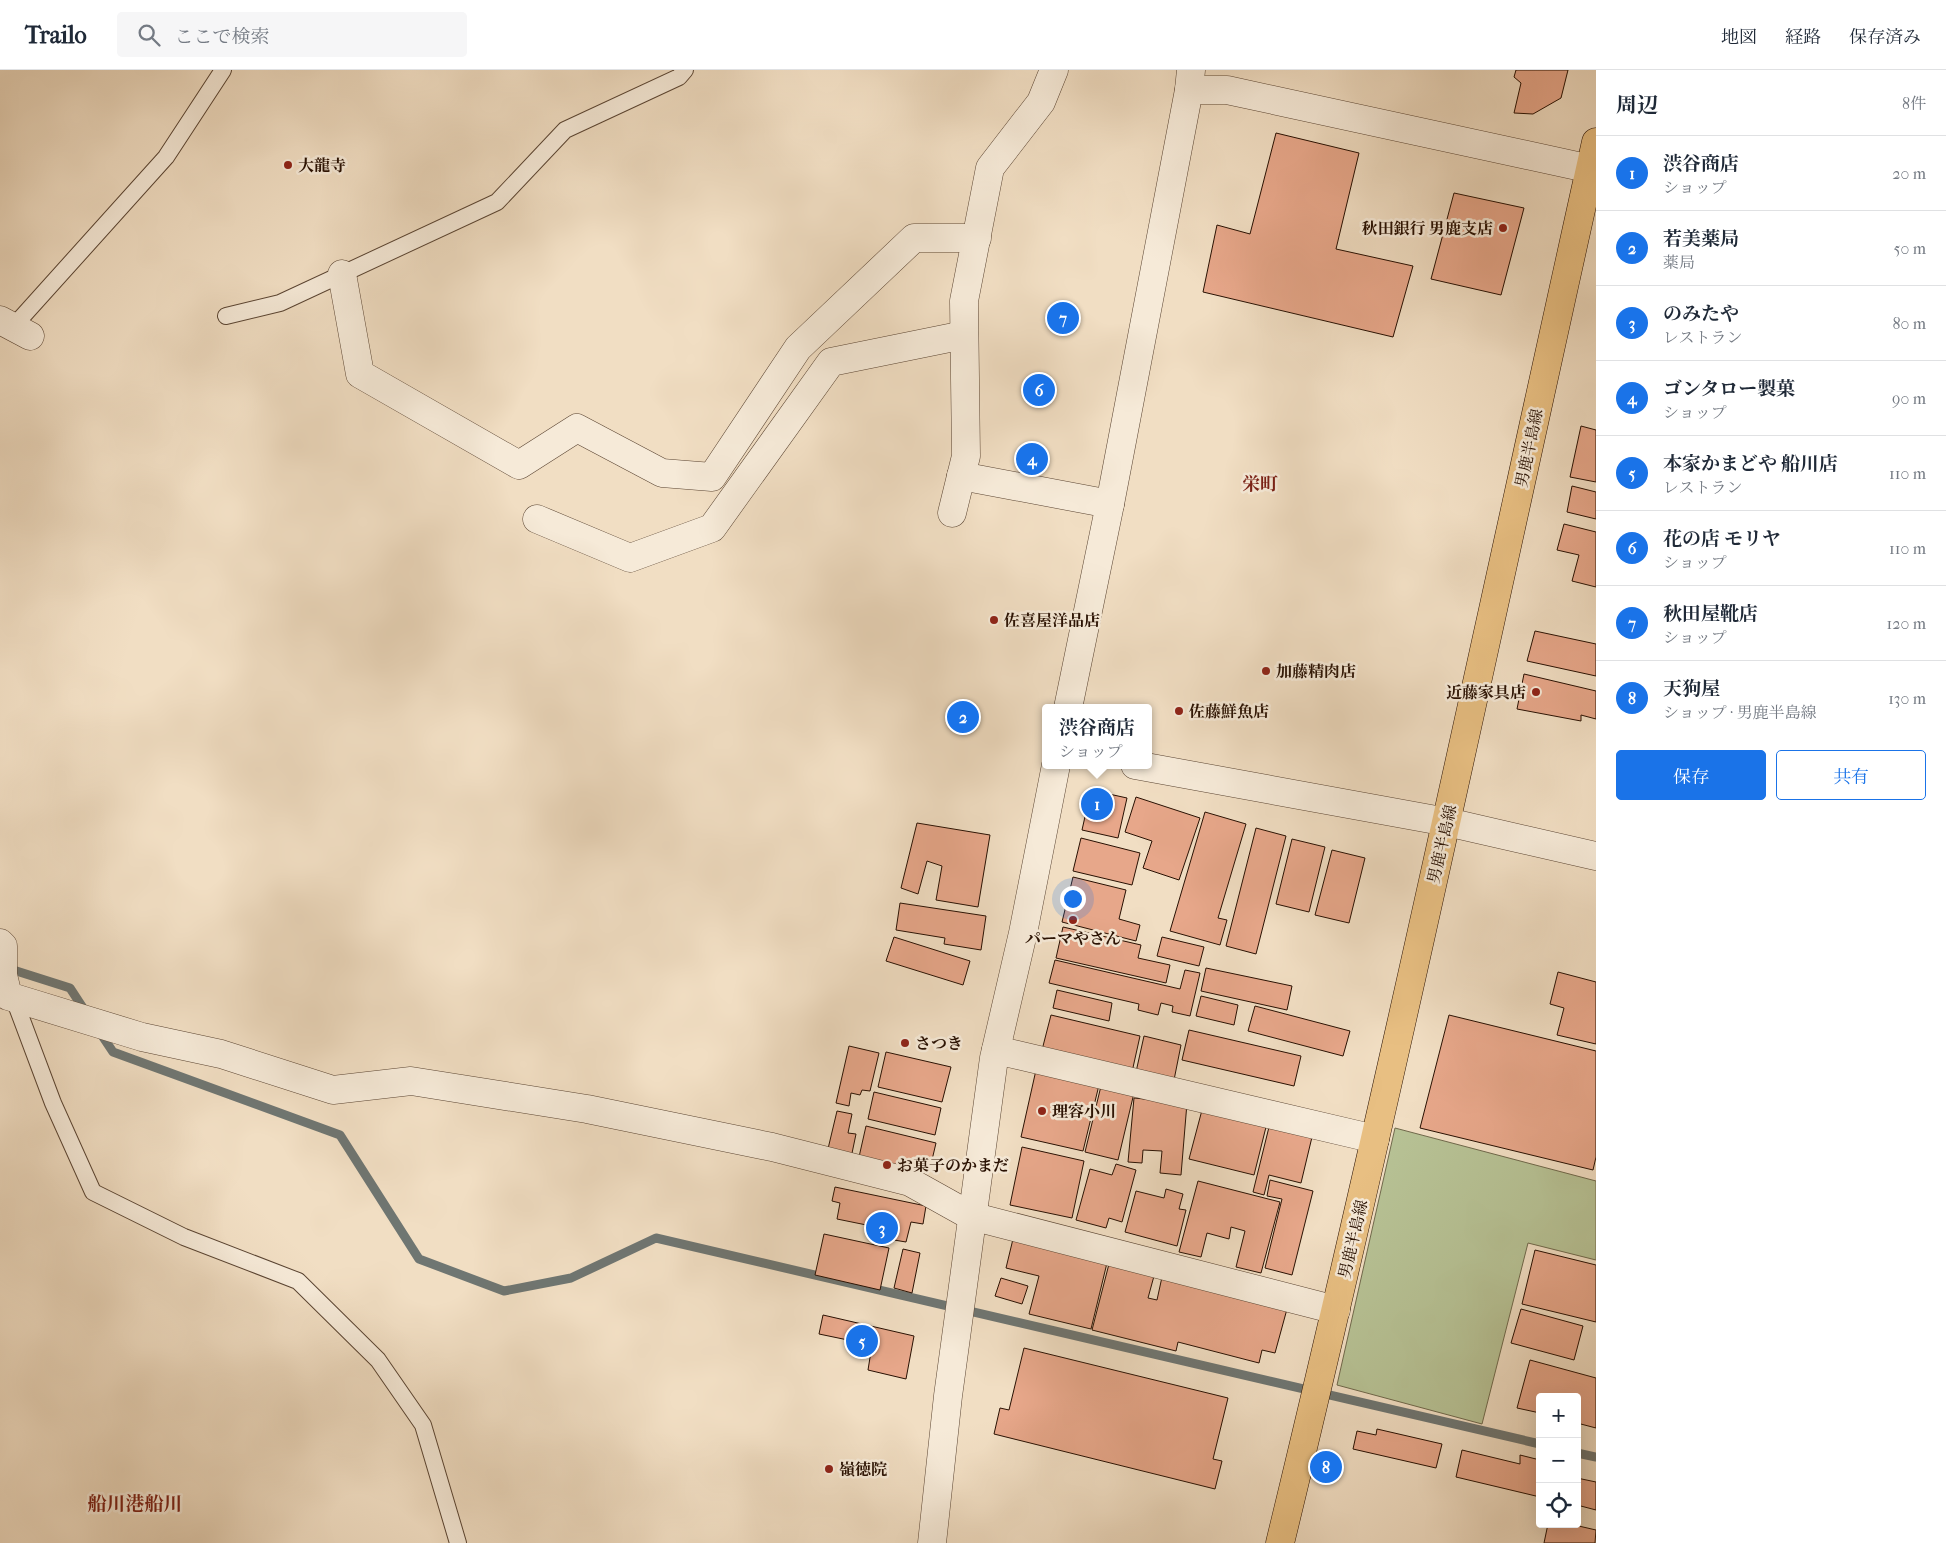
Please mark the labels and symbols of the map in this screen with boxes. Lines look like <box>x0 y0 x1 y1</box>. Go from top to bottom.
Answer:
place label: 大龍寺 <box>298 156 346 175</box>
marker: 大龍寺 <box>282 159 294 171</box>
place label: 秋田銀行 男鹿支店 <box>1362 219 1493 238</box>
marker: 秋田銀行 男鹿支店 <box>1497 222 1509 234</box>
pin: 7 <box>1047 299 1079 337</box>
pin: 6 <box>1023 371 1055 409</box>
street label: 男鹿半島線 <box>1511 407 1547 489</box>
pin: 4 <box>1016 440 1048 478</box>
district label: 栄町 <box>1242 474 1278 495</box>
place label: 佐喜屋洋品店 <box>1004 611 1100 630</box>
marker: 佐喜屋洋品店 <box>988 614 1000 626</box>
place label: 加藤精肉店 <box>1276 662 1356 681</box>
marker: 加藤精肉店 <box>1260 665 1272 677</box>
place label: 近藤家具店 <box>1446 683 1526 702</box>
marker: 近藤家具店 <box>1530 686 1542 698</box>
pin: 2 <box>947 698 979 736</box>
place label: 佐藤鮮魚店 <box>1189 702 1269 721</box>
marker: 佐藤鮮魚店 <box>1173 705 1185 717</box>
pin: 1 <box>1081 785 1113 823</box>
street label: 男鹿半島線 <box>1424 803 1460 885</box>
your location <box>1060 886 1086 912</box>
marker: パーマやさん <box>1067 914 1079 926</box>
place label: パーマやさん <box>1025 929 1121 948</box>
place label: さつき <box>915 1034 963 1053</box>
marker: さつき <box>899 1037 911 1049</box>
place label: 理容小川 <box>1052 1102 1116 1121</box>
marker: 理容小川 <box>1036 1105 1048 1117</box>
place label: お菓子のかまだ <box>897 1156 1009 1175</box>
marker: お菓子のかまだ <box>881 1159 893 1171</box>
street label: 男鹿半島線 <box>1335 1198 1371 1280</box>
pin: 3 <box>866 1209 898 1247</box>
pin: 5 <box>846 1322 878 1360</box>
pin: 8 <box>1310 1448 1342 1486</box>
place label: 嶺徳院 <box>839 1460 887 1479</box>
marker: 嶺徳院 <box>823 1463 835 1475</box>
district label: 船川港船川 <box>87 1493 183 1515</box>

